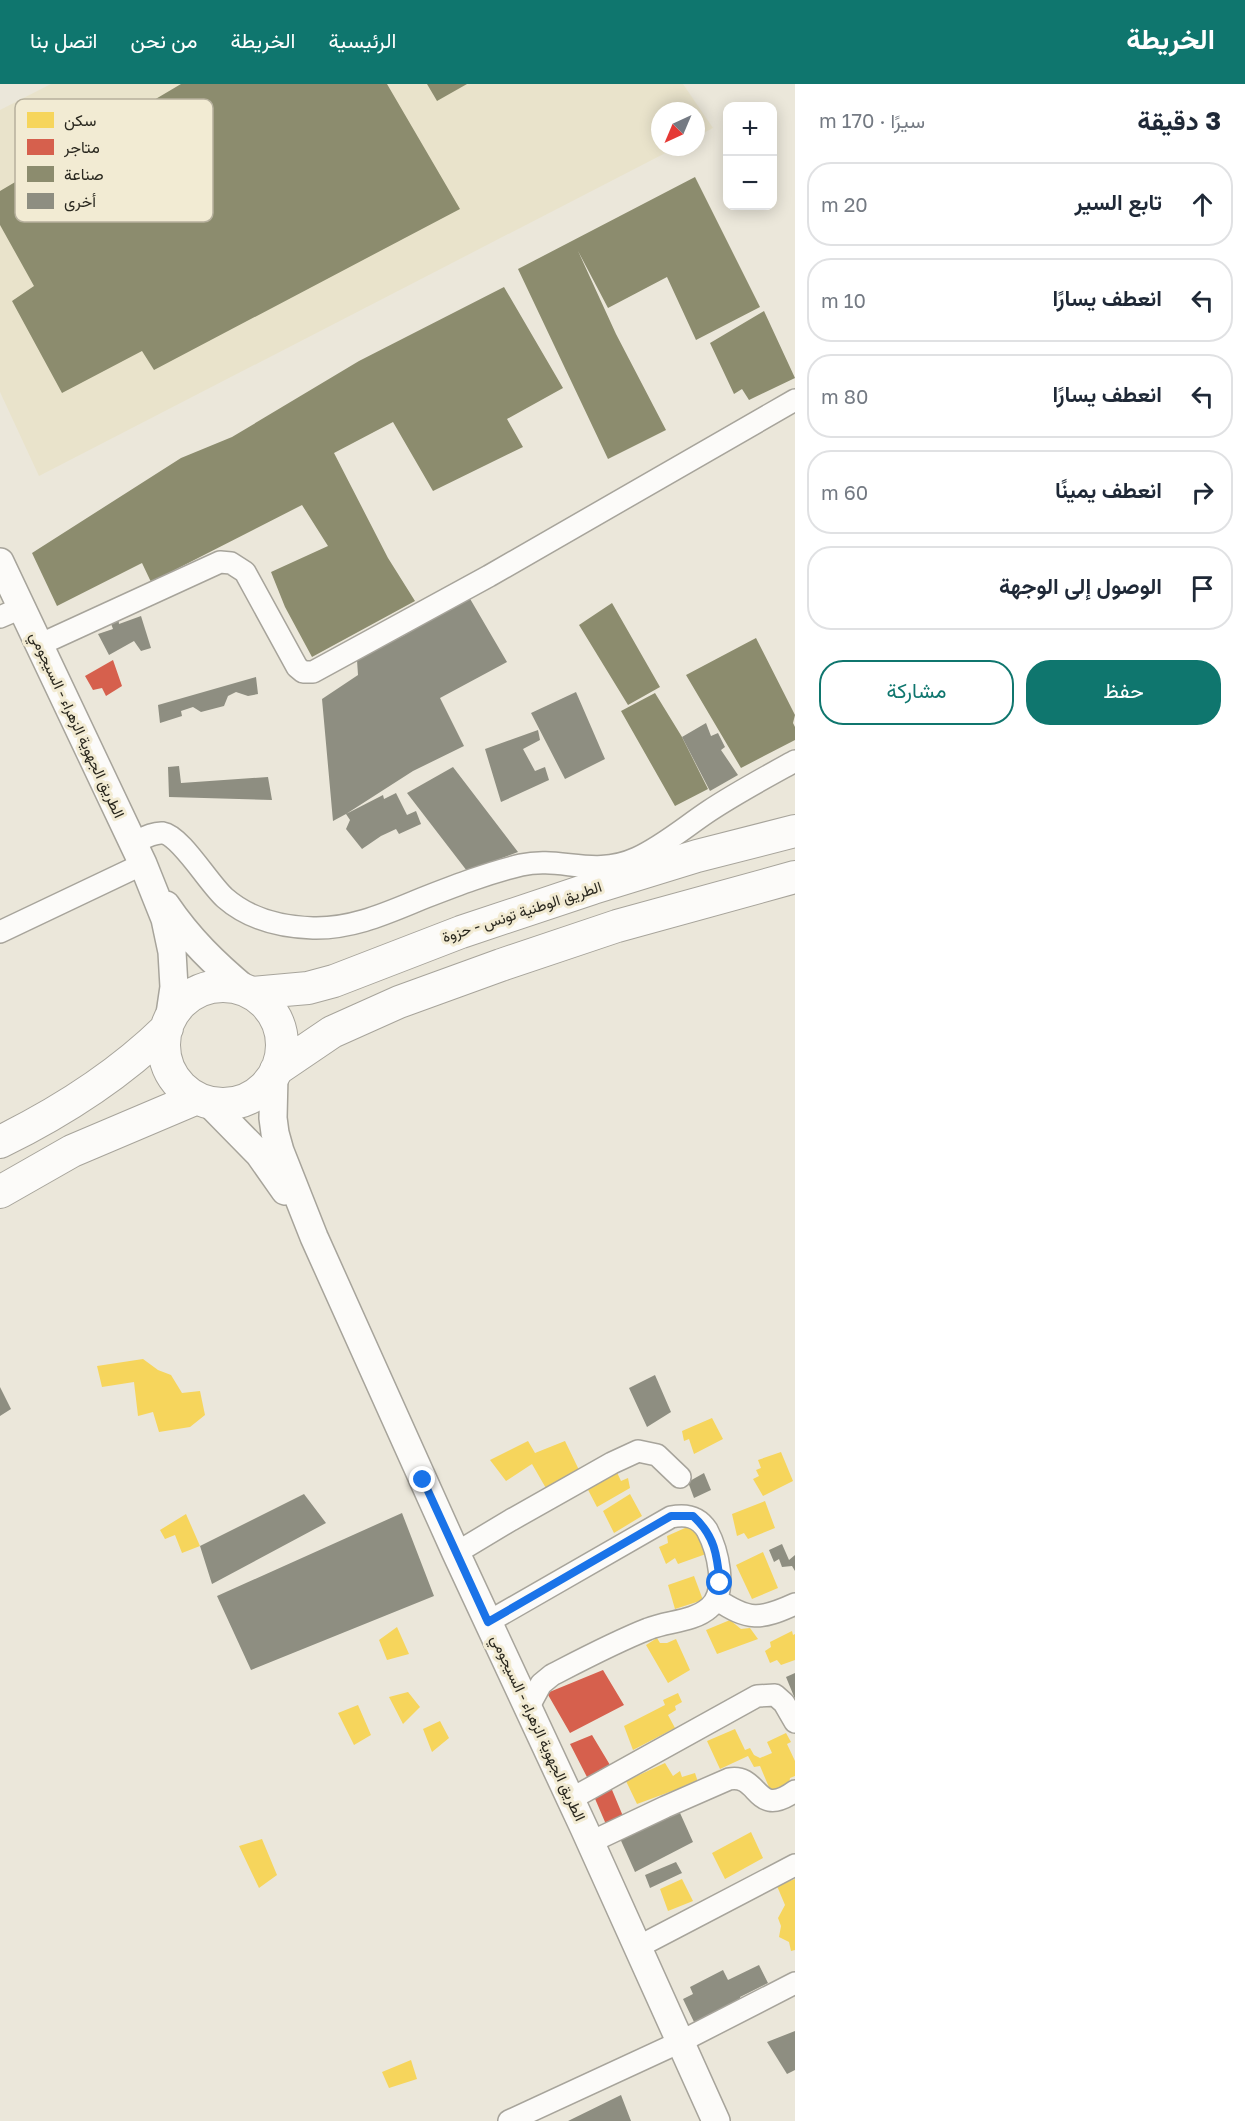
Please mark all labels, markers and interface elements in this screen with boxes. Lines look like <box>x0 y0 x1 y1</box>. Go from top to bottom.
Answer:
text: الخريطة <box>1126 22 1215 55</box>
text: اتصل بنا <box>30 27 97 53</box>
text: من نحن <box>130 27 198 53</box>
text: الخريطة <box>231 27 295 53</box>
text: الرئيسية <box>328 27 396 53</box>
legend <box>15 99 213 222</box>
north arrow <box>651 102 705 156</box>
map controls <box>723 102 777 210</box>
button: + <box>723 102 777 156</box>
text: 3 دقيقة <box>1137 105 1221 136</box>
text: سيرًا · 170 m <box>819 108 925 132</box>
text: سكن <box>64 110 96 131</box>
text: متاجر <box>63 137 100 158</box>
button: − <box>723 156 777 210</box>
text: صناعة <box>64 164 104 184</box>
text: تابع السير <box>1074 188 1162 215</box>
icon: ahead <box>1186 188 1219 221</box>
text: أخرى <box>64 191 96 212</box>
text: 20 m <box>821 192 868 216</box>
text: انعطف يسارًا <box>1052 284 1162 311</box>
icon: left <box>1186 284 1219 317</box>
text: 10 m <box>821 288 866 312</box>
text: انعطف يسارًا <box>1052 380 1162 407</box>
icon: left <box>1186 380 1219 413</box>
text: 80 m <box>821 384 868 408</box>
text: انعطف يمينًا <box>1055 476 1162 503</box>
icon: right <box>1186 476 1219 509</box>
text: 60 m <box>821 480 868 504</box>
text: الوصول إلى الوجهة <box>999 572 1162 599</box>
icon: arrive <box>1186 572 1219 605</box>
street label: الطريق الجهوية الزهراء - السيجومي <box>22 629 129 823</box>
button: مشاركة <box>819 660 1014 725</box>
button: حفظ <box>1026 660 1221 725</box>
street label: الطريق الوطنية تونس - حزوة <box>440 877 604 947</box>
route end <box>409 1466 435 1492</box>
route start <box>706 1569 732 1595</box>
street label: الطريق الجهوية الزهراء - السيجومي <box>483 1632 590 1826</box>

